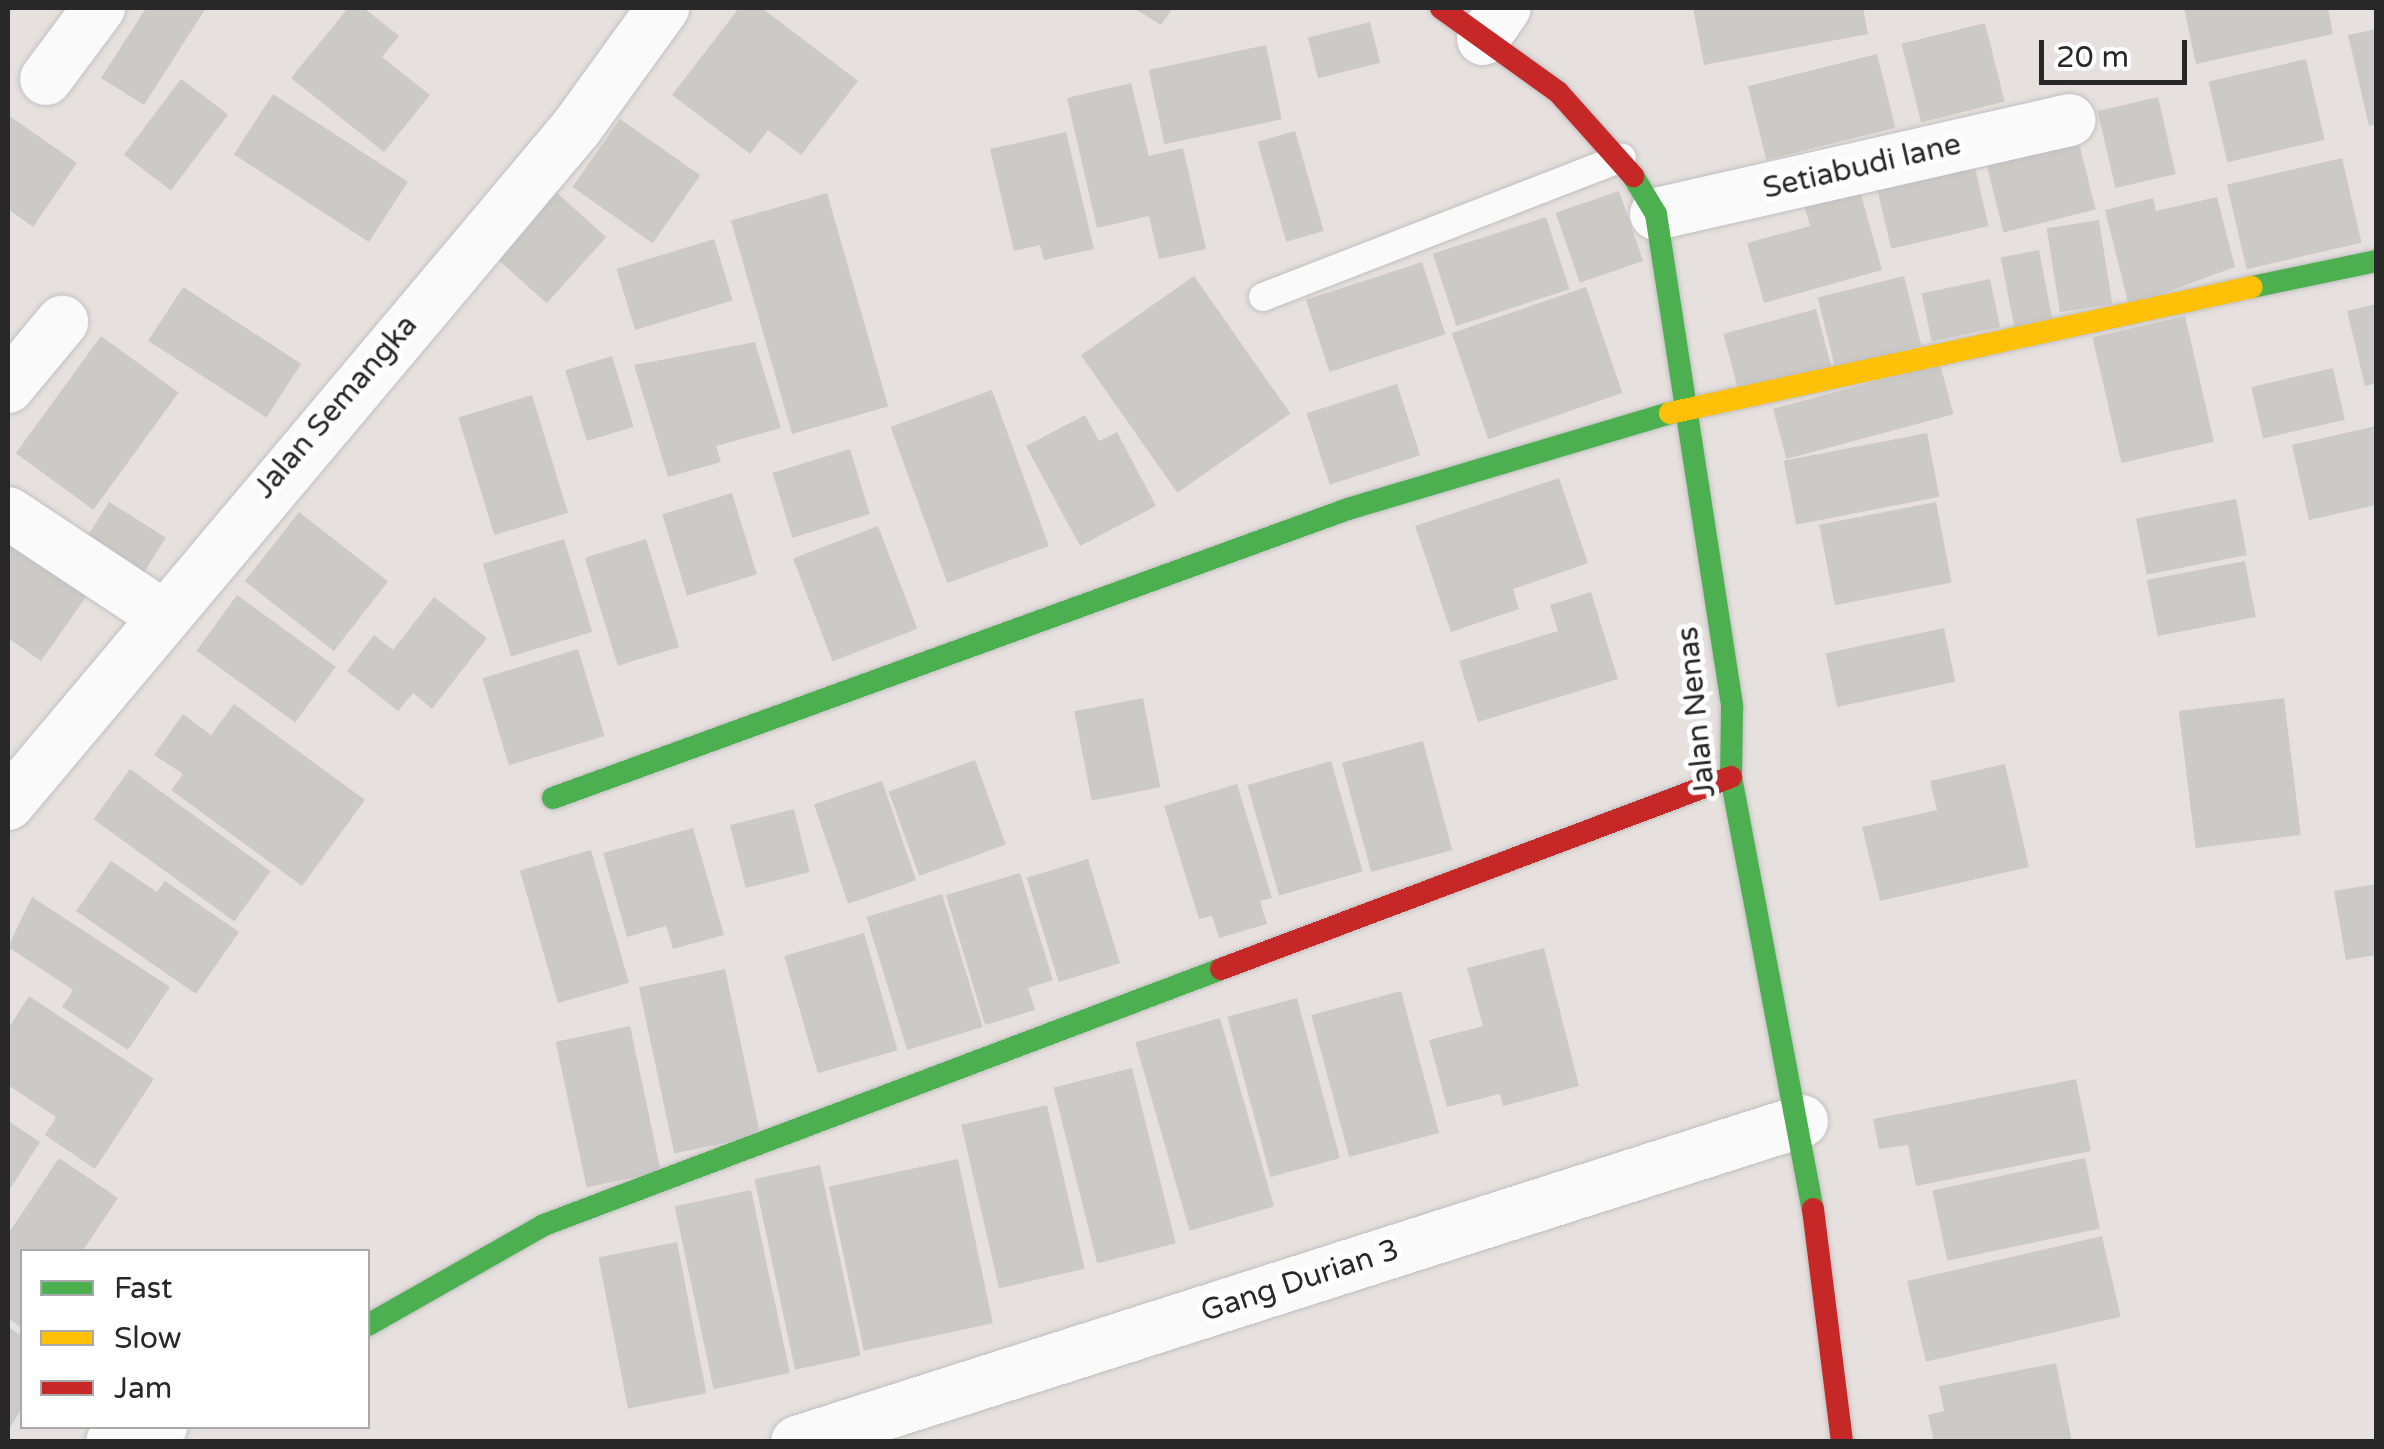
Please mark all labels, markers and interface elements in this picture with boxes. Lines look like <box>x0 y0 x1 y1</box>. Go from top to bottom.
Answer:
scale bar <box>2044 20 2192 82</box>
text: 20 m <box>2056 39 2129 76</box>
street label: Setiabudi lane <box>1759 127 1965 207</box>
street label: Jalan Semangka <box>247 308 425 506</box>
street label: Jalan Nenas <box>1670 625 1724 799</box>
street label: Gang Durian 3 <box>1197 1232 1403 1330</box>
legend <box>20 1249 370 1429</box>
text: Fast <box>114 1270 173 1307</box>
text: Slow <box>114 1320 182 1357</box>
text: Jam <box>114 1370 172 1407</box>

